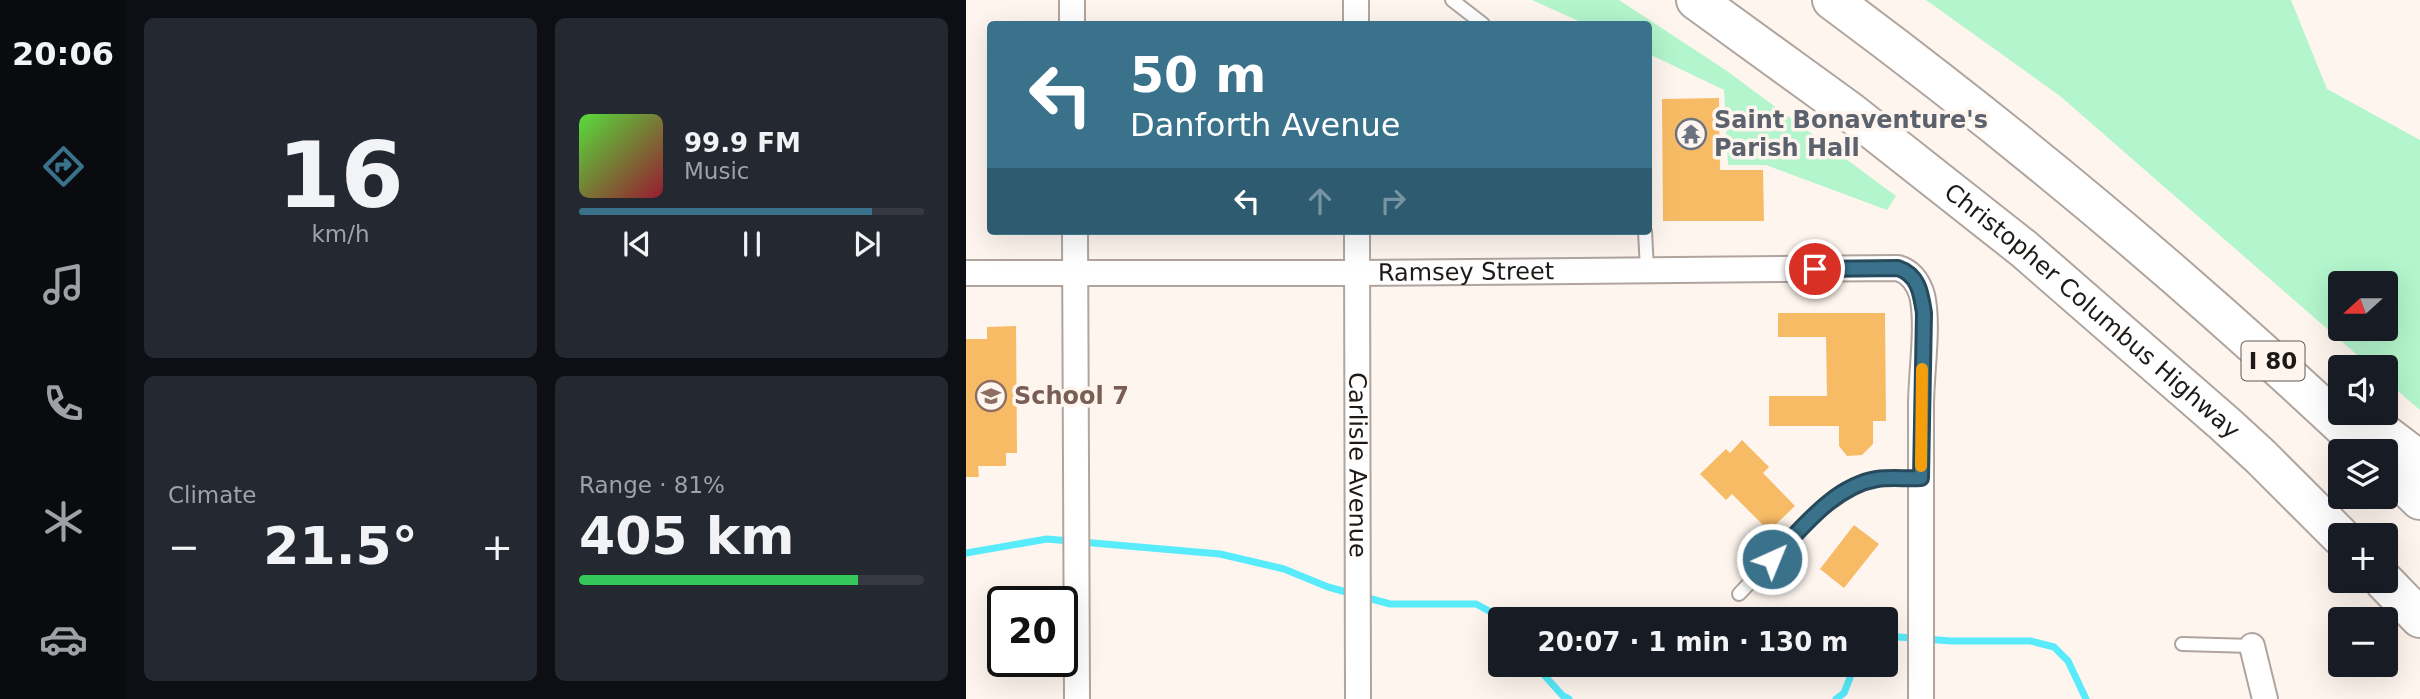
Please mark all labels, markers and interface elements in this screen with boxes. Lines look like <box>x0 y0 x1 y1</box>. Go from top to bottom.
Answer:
text: 20:06 <box>12 35 114 73</box>
text: 50 m <box>1130 47 1266 104</box>
icon: left <box>1015 49 1106 140</box>
text: Danforth Avenue <box>1130 106 1400 144</box>
place label: Saint Bonaventure's Parish Hall <box>1714 106 1988 162</box>
temple icon: Saint Bonaventure's Parish Hall <box>1674 117 1708 151</box>
text: 16 <box>277 123 404 228</box>
text: 99.9 FM <box>684 128 801 158</box>
icon: directions <box>39 142 88 191</box>
text: Music <box>684 158 749 184</box>
street label: Christopher Columbus Highway <box>1939 178 2246 445</box>
icon: left <box>1228 182 1266 220</box>
icon: ahead <box>1301 182 1339 220</box>
icon: right <box>1374 182 1412 220</box>
text: km/h <box>311 221 370 247</box>
icon: previous <box>618 225 656 263</box>
icon: pause <box>733 225 771 263</box>
icon: next <box>848 225 886 263</box>
pin <box>1785 239 1845 299</box>
icon: arrive <box>1796 250 1834 288</box>
street label: Ramsey Street <box>1378 257 1554 287</box>
icon: music <box>39 260 88 309</box>
north arrow <box>2328 271 2398 341</box>
map controls <box>2328 271 2398 677</box>
road number: I 80 <box>2242 342 2304 380</box>
button: sound <box>2328 355 2398 425</box>
street label: Carlisle Avenue <box>1343 372 1372 558</box>
icon: phone <box>39 379 88 428</box>
school or university icon: School 7 <box>974 379 1008 413</box>
place label: School 7 <box>1014 382 1129 410</box>
button: layers <box>2328 439 2398 509</box>
text: Range · 81% <box>579 472 725 498</box>
text: Climate <box>168 482 257 508</box>
icon: climate <box>39 497 88 546</box>
text: 405 km <box>579 506 794 566</box>
text: 21.5° <box>263 516 418 576</box>
position arrow <box>1735 522 1809 596</box>
button: + <box>2328 523 2398 593</box>
text: − <box>168 525 200 569</box>
text: + <box>481 525 513 569</box>
speed limit sign: 20 <box>987 586 1078 677</box>
button: − <box>2328 607 2398 677</box>
icon: car <box>39 615 88 664</box>
text: 20:07 · 1 min · 130 m <box>1538 627 1848 657</box>

